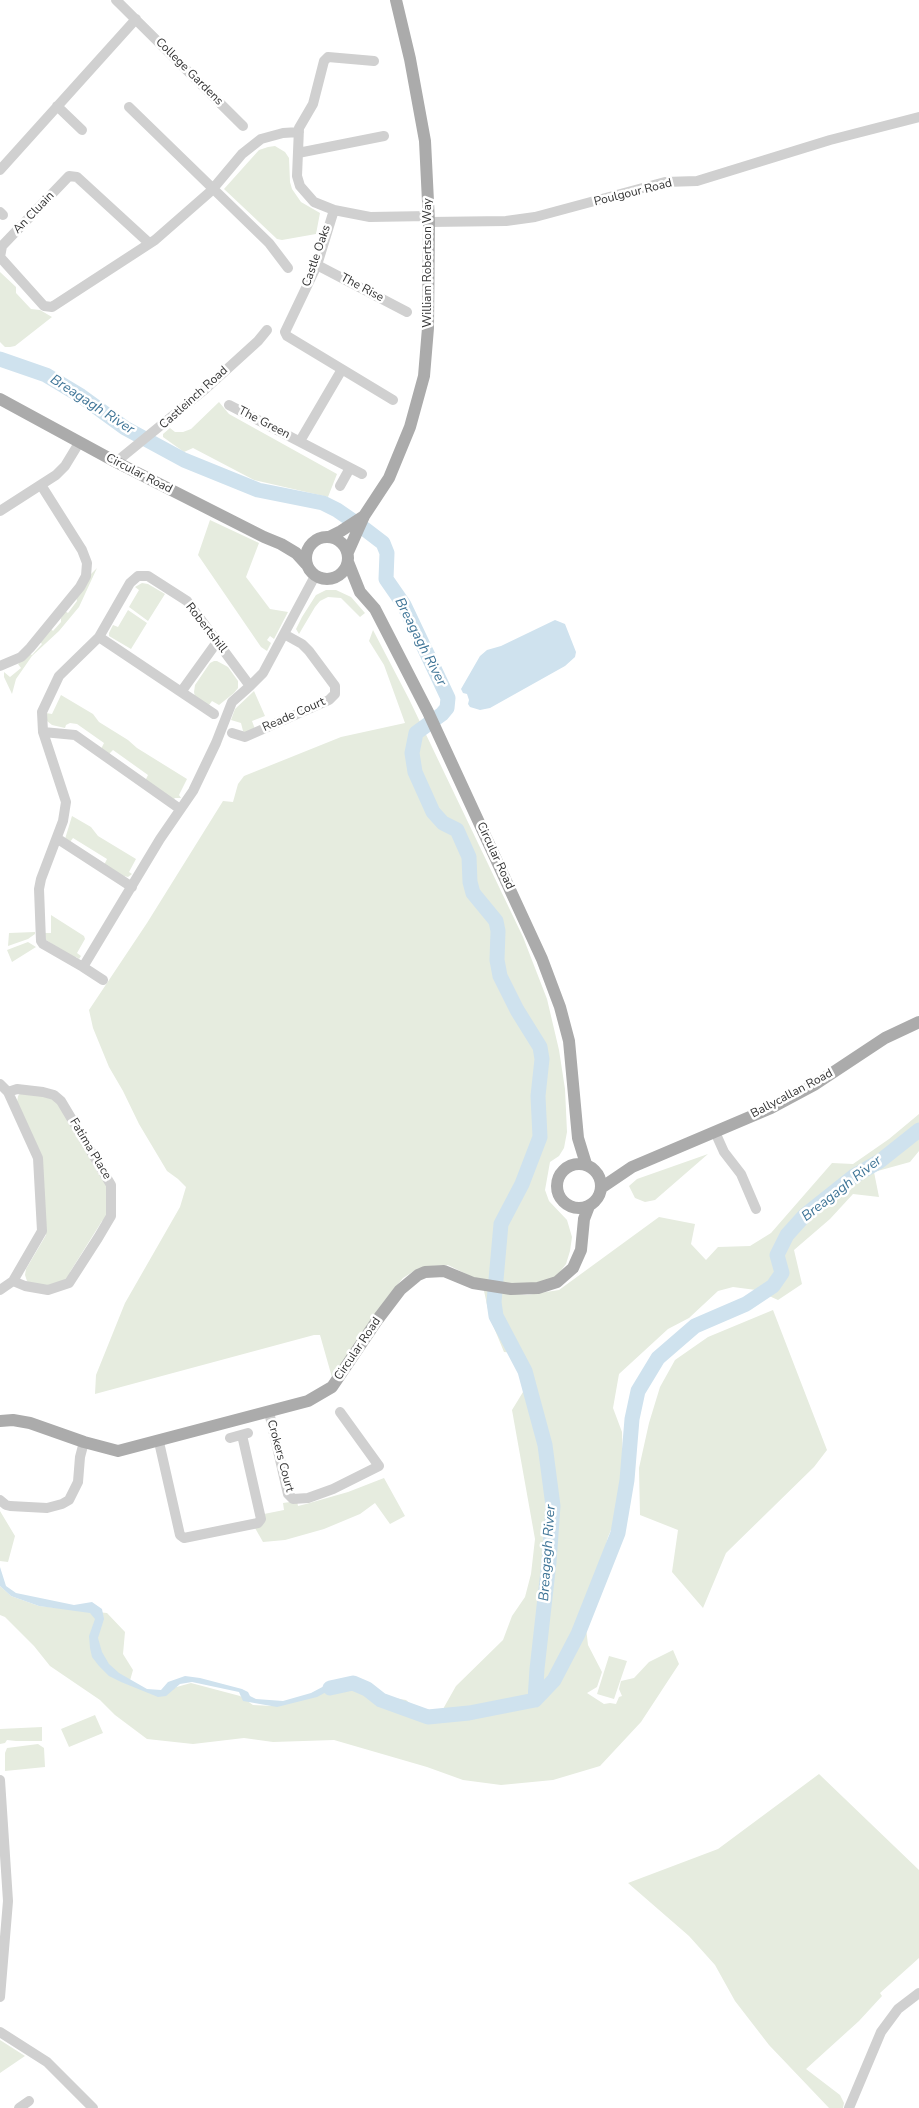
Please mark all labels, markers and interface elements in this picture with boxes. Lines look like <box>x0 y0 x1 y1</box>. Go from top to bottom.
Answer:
street label: College Gardens <box>152 35 226 109</box>
street label: Poulgour Road <box>592 176 674 210</box>
street label: An Cluain <box>10 189 58 237</box>
street label: William Robertson Way <box>421 198 435 328</box>
street label: Castle Oaks <box>300 223 334 289</box>
street label: The Rise <box>338 271 386 305</box>
street label: Castleinch Road <box>157 364 231 432</box>
water label: Breagagh River <box>47 372 137 438</box>
street label: The Green <box>236 404 292 442</box>
street label: Circular Road <box>103 451 175 497</box>
water label: Breagagh River <box>391 595 449 689</box>
street label: Robertshill <box>182 600 230 656</box>
street label: Reade Court <box>260 695 328 735</box>
street label: Circular Road <box>473 820 517 892</box>
street label: Ballycallan Road <box>749 1066 835 1122</box>
street label: Fatima Place <box>66 1116 114 1182</box>
water label: Breagagh River <box>799 1153 885 1225</box>
street label: Circular Road <box>332 1315 384 1383</box>
street label: Crokers Court <box>263 1418 297 1494</box>
water label: Breagagh River <box>536 1504 560 1602</box>

